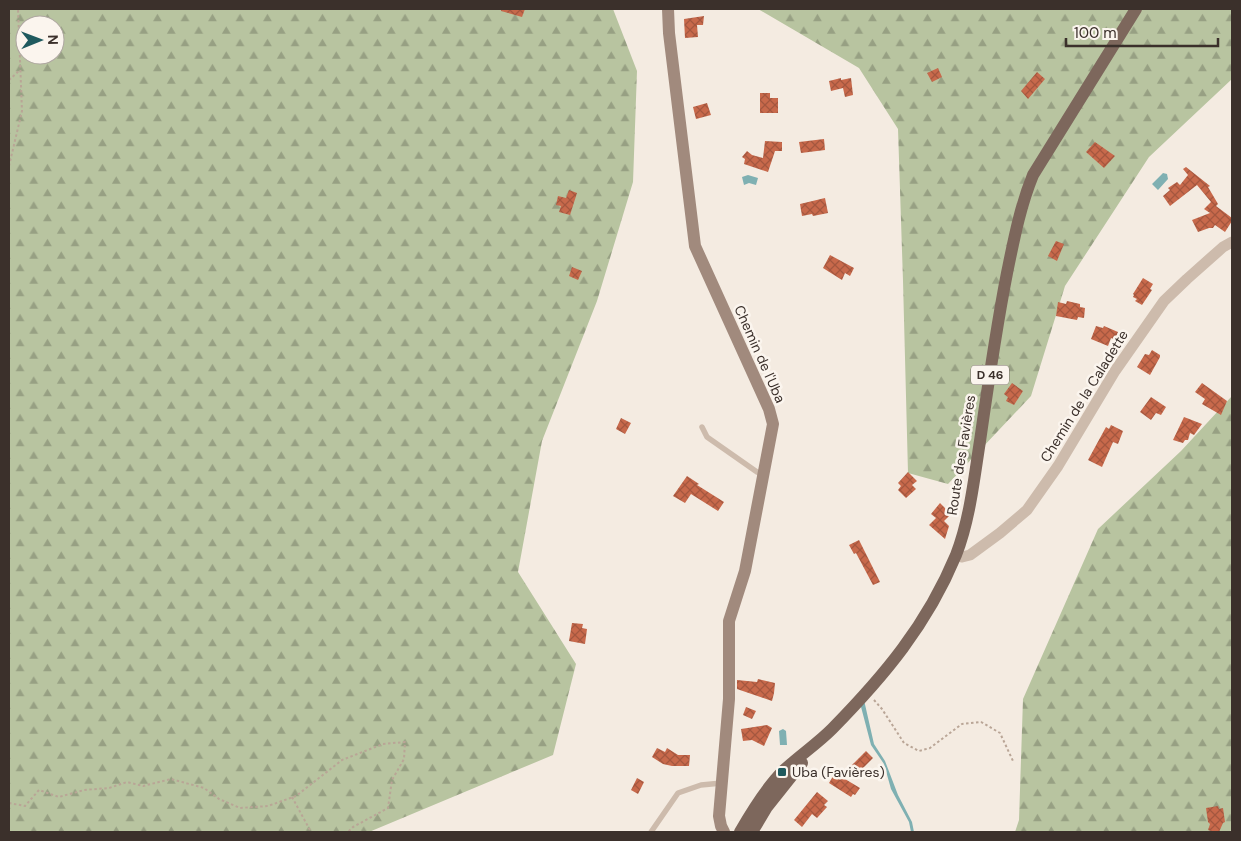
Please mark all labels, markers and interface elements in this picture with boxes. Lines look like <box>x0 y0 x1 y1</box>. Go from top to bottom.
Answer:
north arrow <box>15 15 65 65</box>
scale bar <box>1066 15 1218 47</box>
text: 100 m <box>1074 23 1117 43</box>
text: N <box>44 35 62 45</box>
street label: Chemin de l'Uba <box>730 302 790 406</box>
street label: Chemin de la Caladette <box>1036 327 1132 465</box>
road number: D 46 <box>971 366 1009 384</box>
street label: Route des Favières <box>943 394 979 516</box>
place label: Uba (Favières) <box>792 763 885 781</box>
marker: Uba (Favières) <box>776 766 788 778</box>

